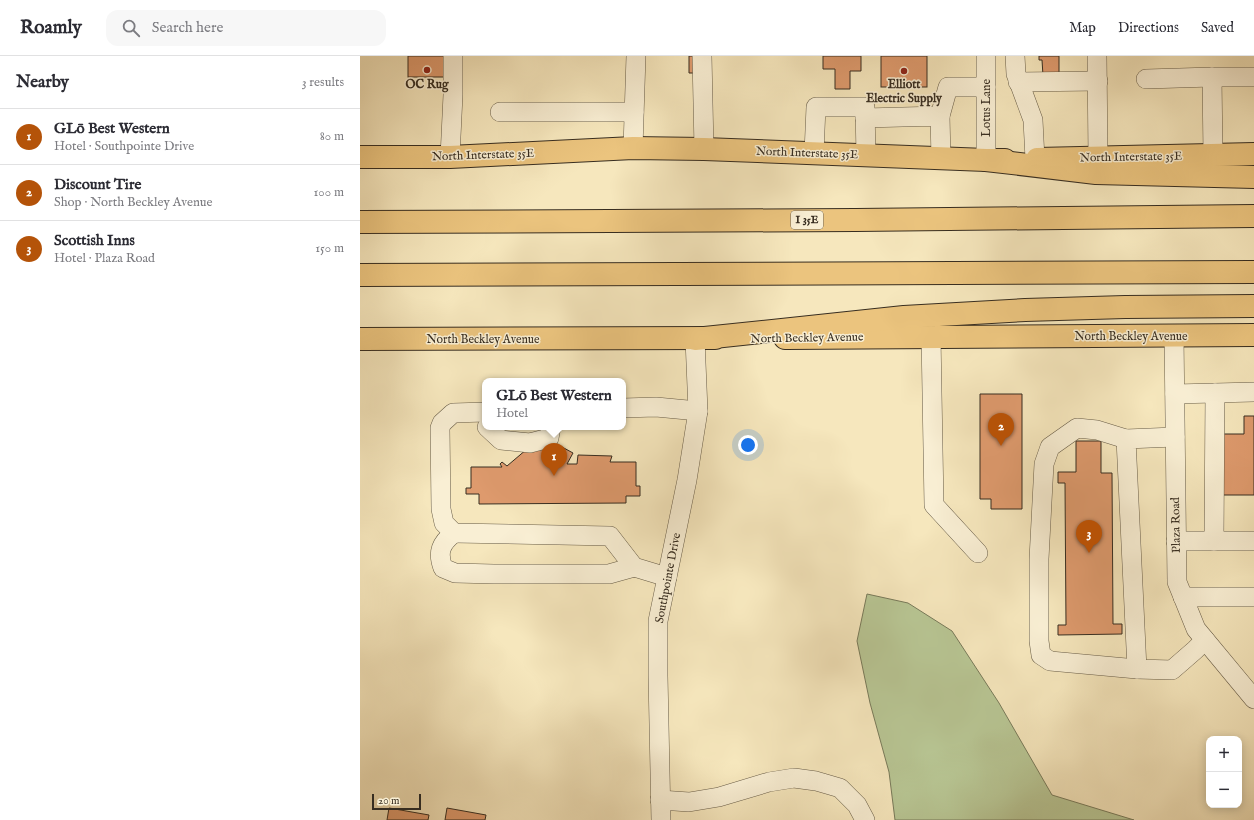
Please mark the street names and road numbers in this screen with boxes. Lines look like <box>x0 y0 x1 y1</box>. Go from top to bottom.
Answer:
street label: Lotus Lane <box>979 79 994 137</box>
street label: North Interstate 35E <box>756 144 858 162</box>
street label: North Interstate 35E <box>432 146 534 164</box>
street label: North Interstate 35E <box>1080 149 1182 165</box>
road number: I 35E <box>791 211 823 229</box>
street label: North Beckley Avenue <box>1075 329 1188 344</box>
street label: North Beckley Avenue <box>750 330 864 346</box>
street label: North Beckley Avenue <box>427 332 540 347</box>
street label: Plaza Road <box>1168 496 1184 553</box>
street label: Southpointe Drive <box>652 531 685 625</box>

